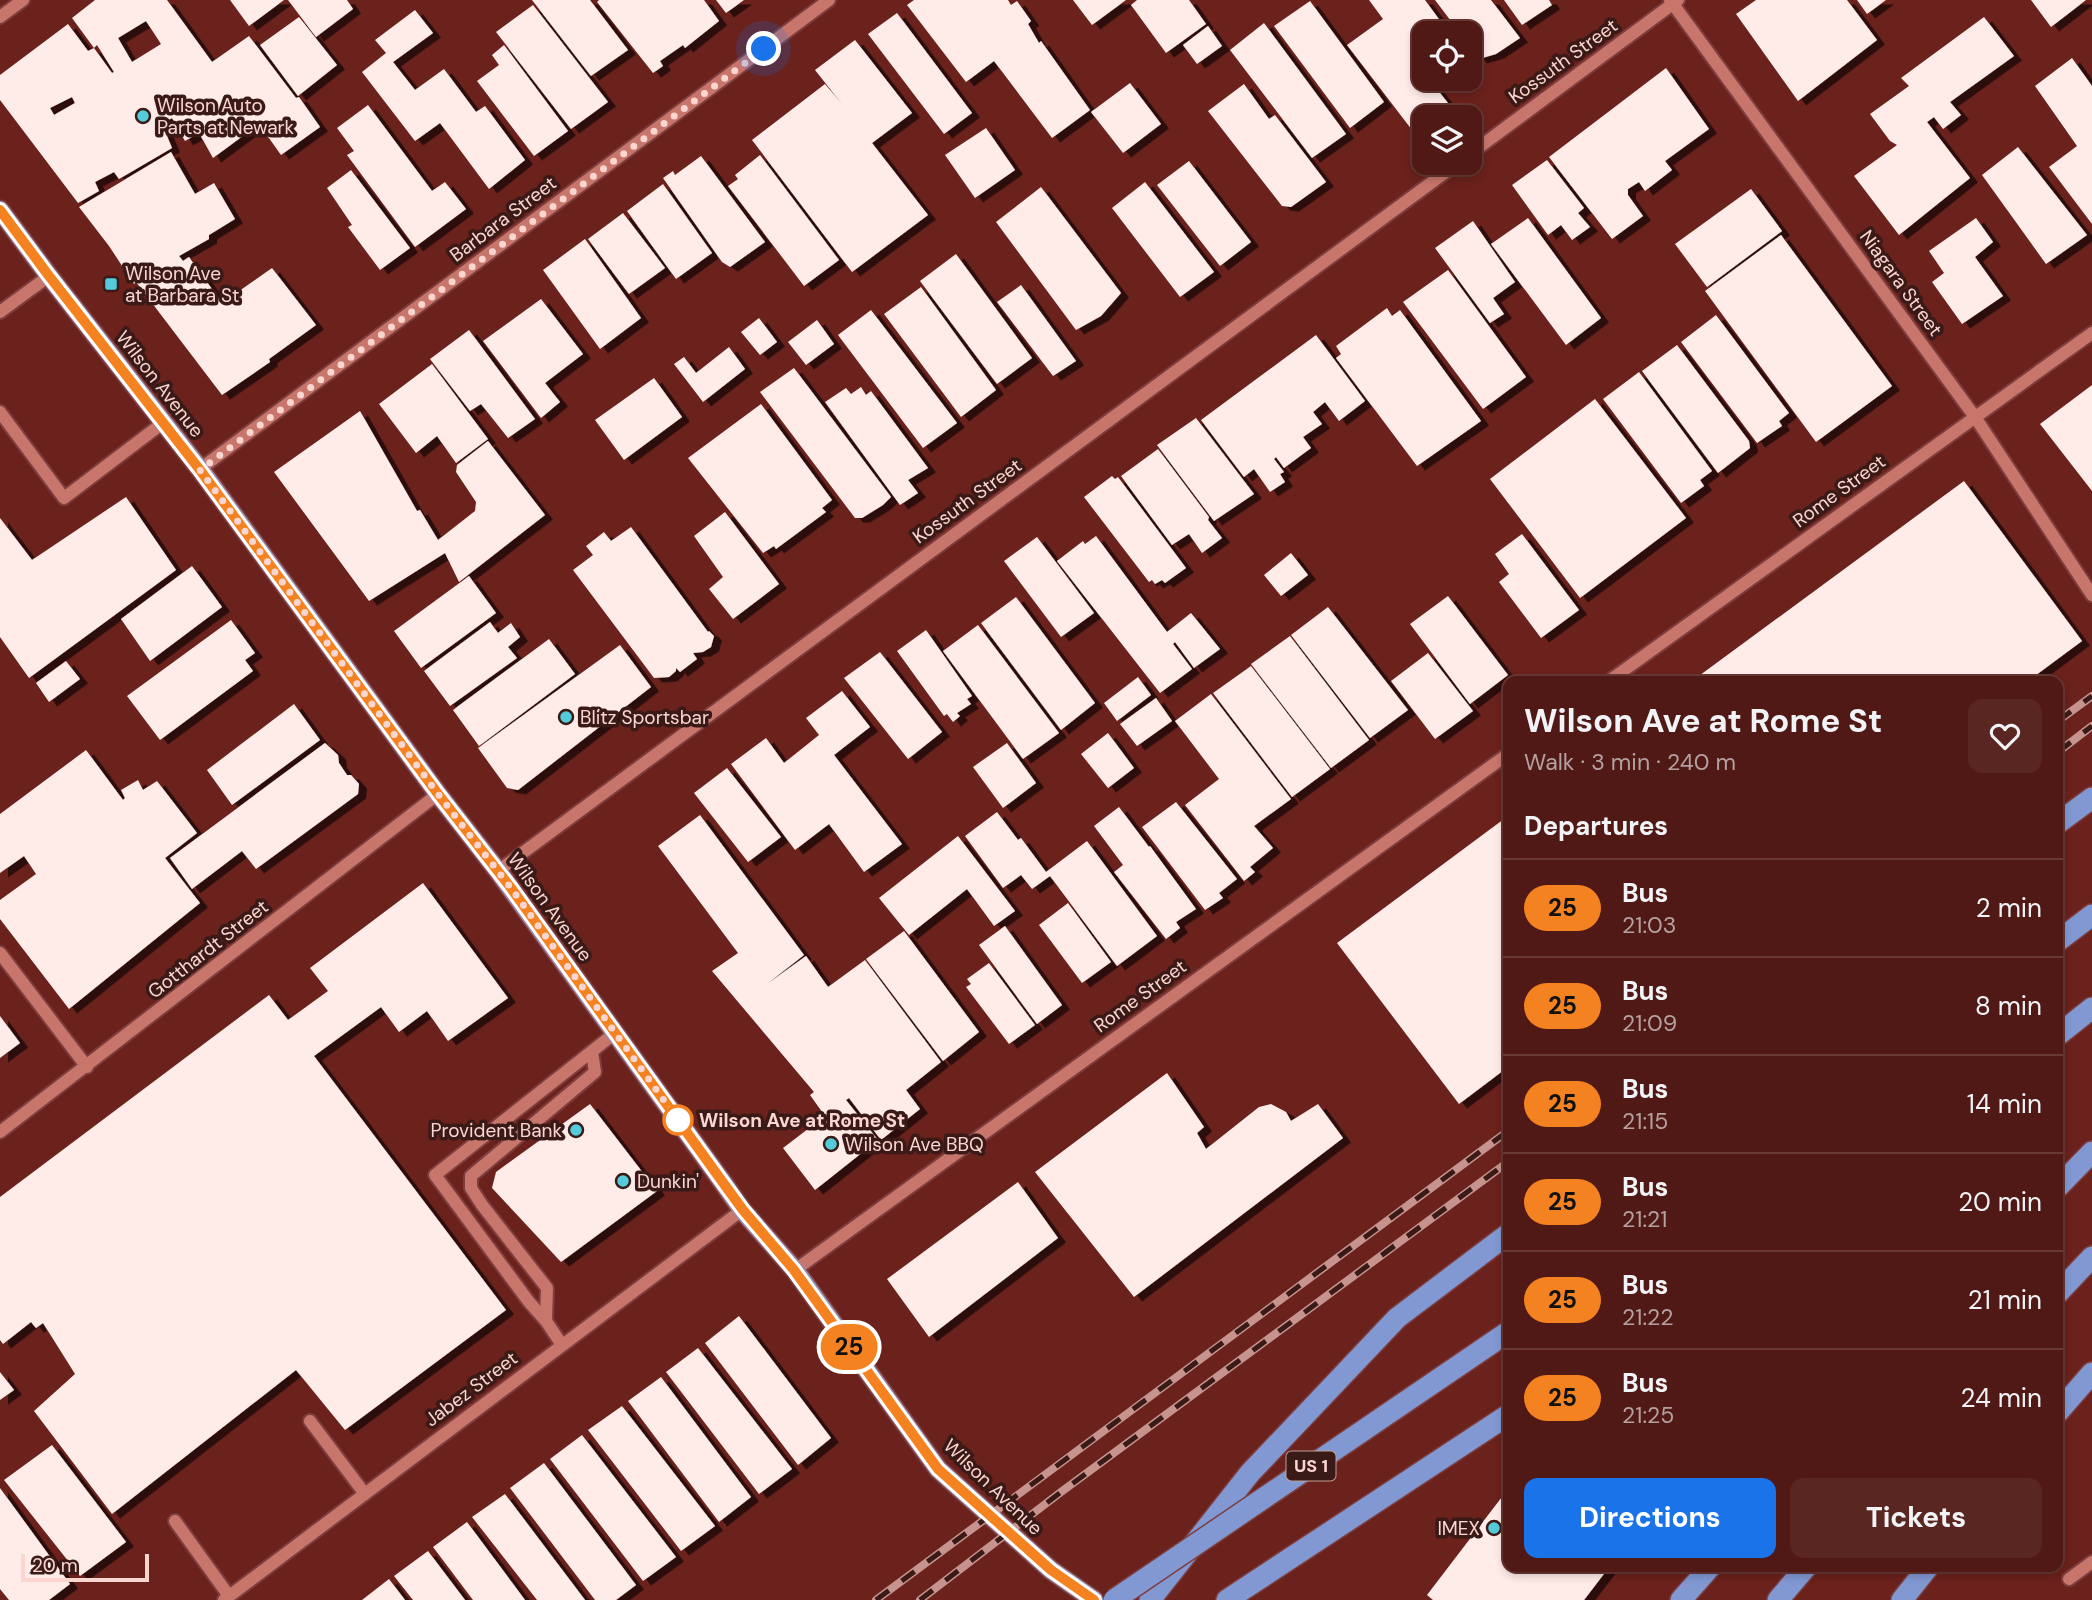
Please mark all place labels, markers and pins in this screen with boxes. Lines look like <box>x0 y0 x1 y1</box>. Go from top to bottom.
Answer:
place label: Wilson Auto Parts at Newark <box>157 93 295 140</box>
marker: Wilson Auto Parts at Newark <box>135 108 151 124</box>
place label: Wilson Ave at Barbara St <box>125 261 240 308</box>
marker: Wilson Ave at Barbara St <box>103 276 119 292</box>
place label: Blitz Sportsbar <box>580 705 709 730</box>
marker: Blitz Sportsbar <box>558 709 574 725</box>
marker: Wilson Ave at Rome St <box>663 1105 693 1135</box>
place label: Wilson Ave at Rome St <box>699 1108 905 1133</box>
place label: Provident Bank <box>431 1118 562 1143</box>
marker: Provident Bank <box>568 1122 584 1138</box>
place label: Wilson Ave BBQ <box>845 1132 984 1157</box>
marker: Wilson Ave BBQ <box>823 1136 839 1152</box>
place label: Dunkin' <box>637 1169 699 1194</box>
marker: Dunkin' <box>615 1173 631 1189</box>
place label: IMEX <box>1437 1516 1480 1541</box>
marker: IMEX <box>1486 1520 1502 1536</box>

